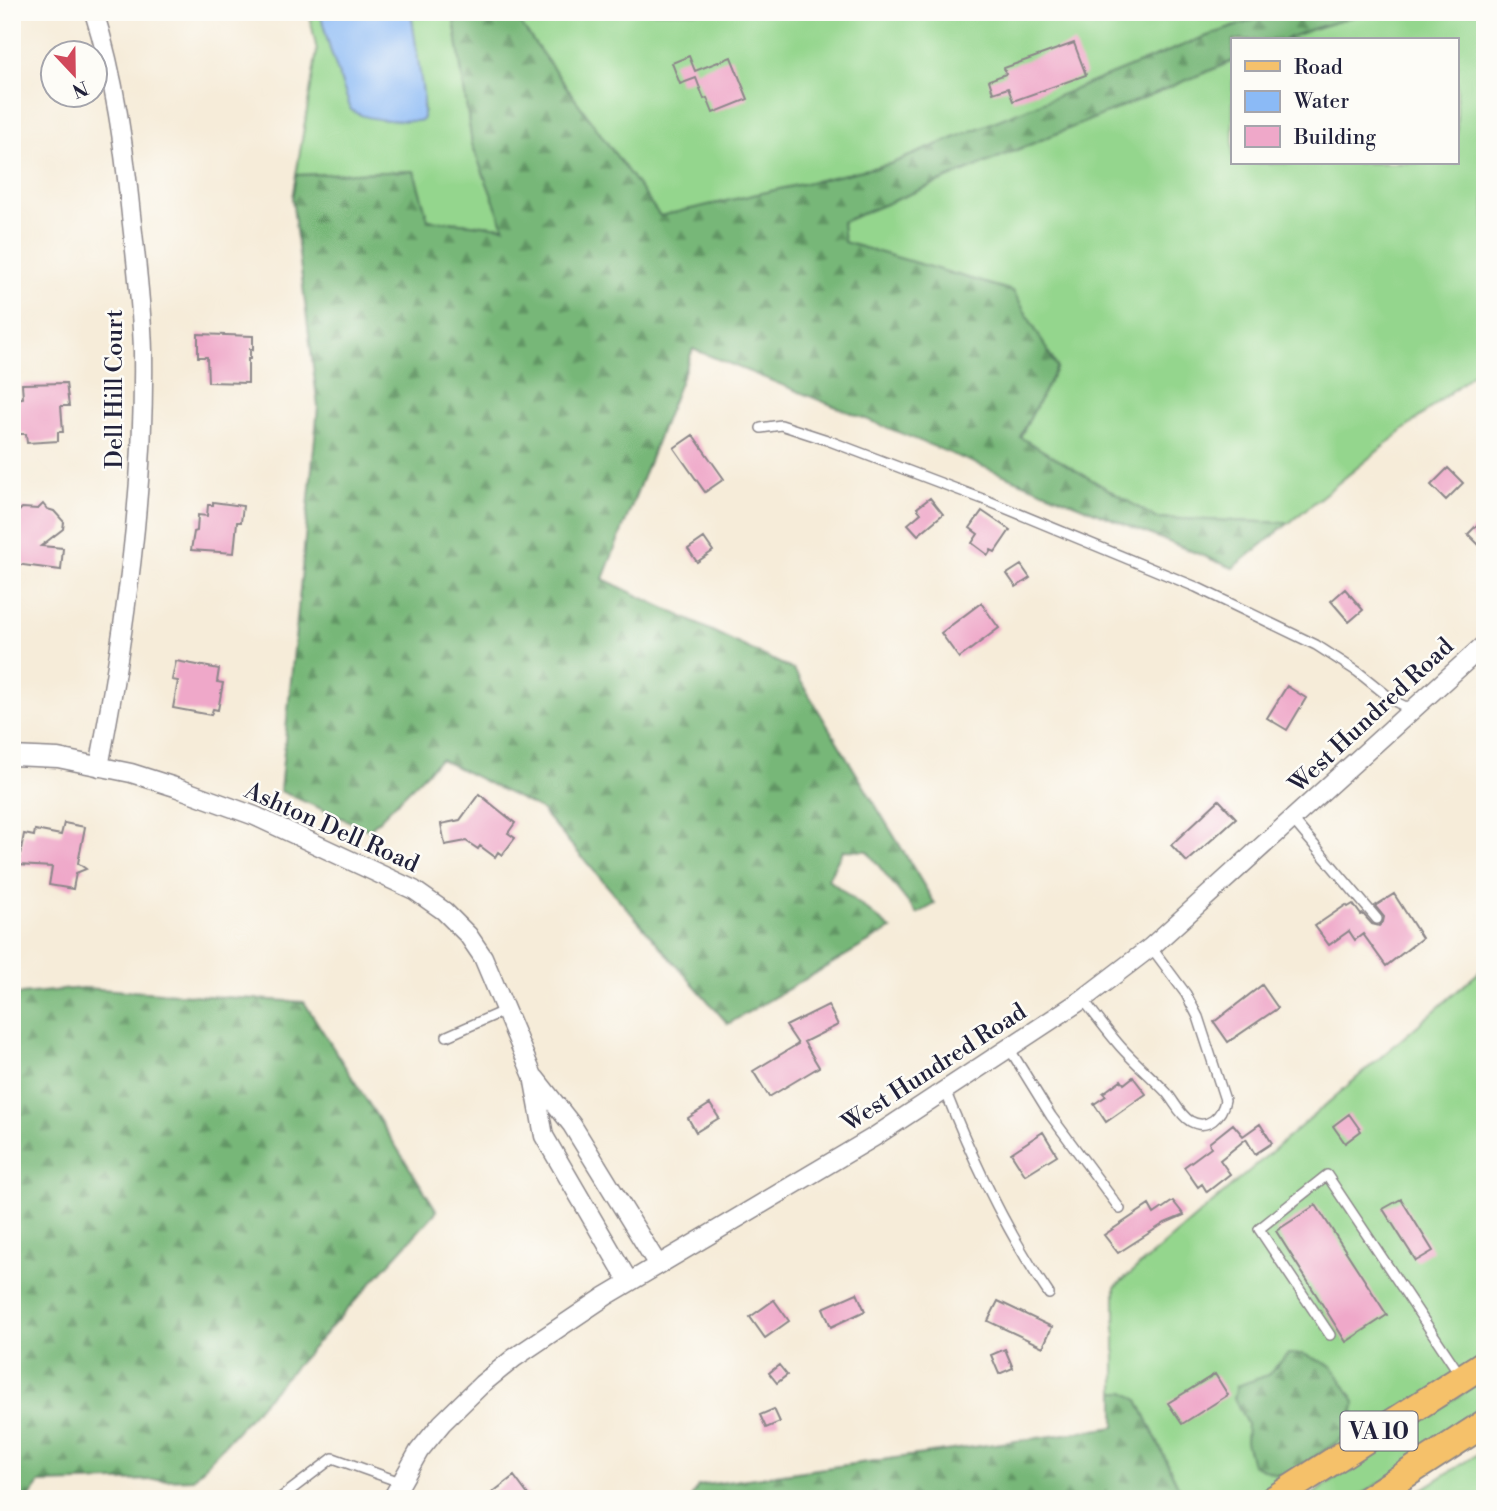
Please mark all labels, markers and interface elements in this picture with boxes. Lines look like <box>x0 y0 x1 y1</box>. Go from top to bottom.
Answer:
north arrow <box>38 38 108 108</box>
legend <box>1231 38 1458 164</box>
text: Road <box>1294 55 1343 81</box>
text: N <box>69 75 91 103</box>
text: Water <box>1293 89 1349 115</box>
text: Building <box>1293 125 1376 151</box>
street label: Dell Hill Court <box>100 309 130 469</box>
street label: West Hundred Road <box>1283 632 1460 800</box>
street label: Ashton Dell Road <box>239 776 424 880</box>
street label: West Hundred Road <box>836 997 1033 1139</box>
road number: VA 10 <box>1340 1412 1418 1450</box>

